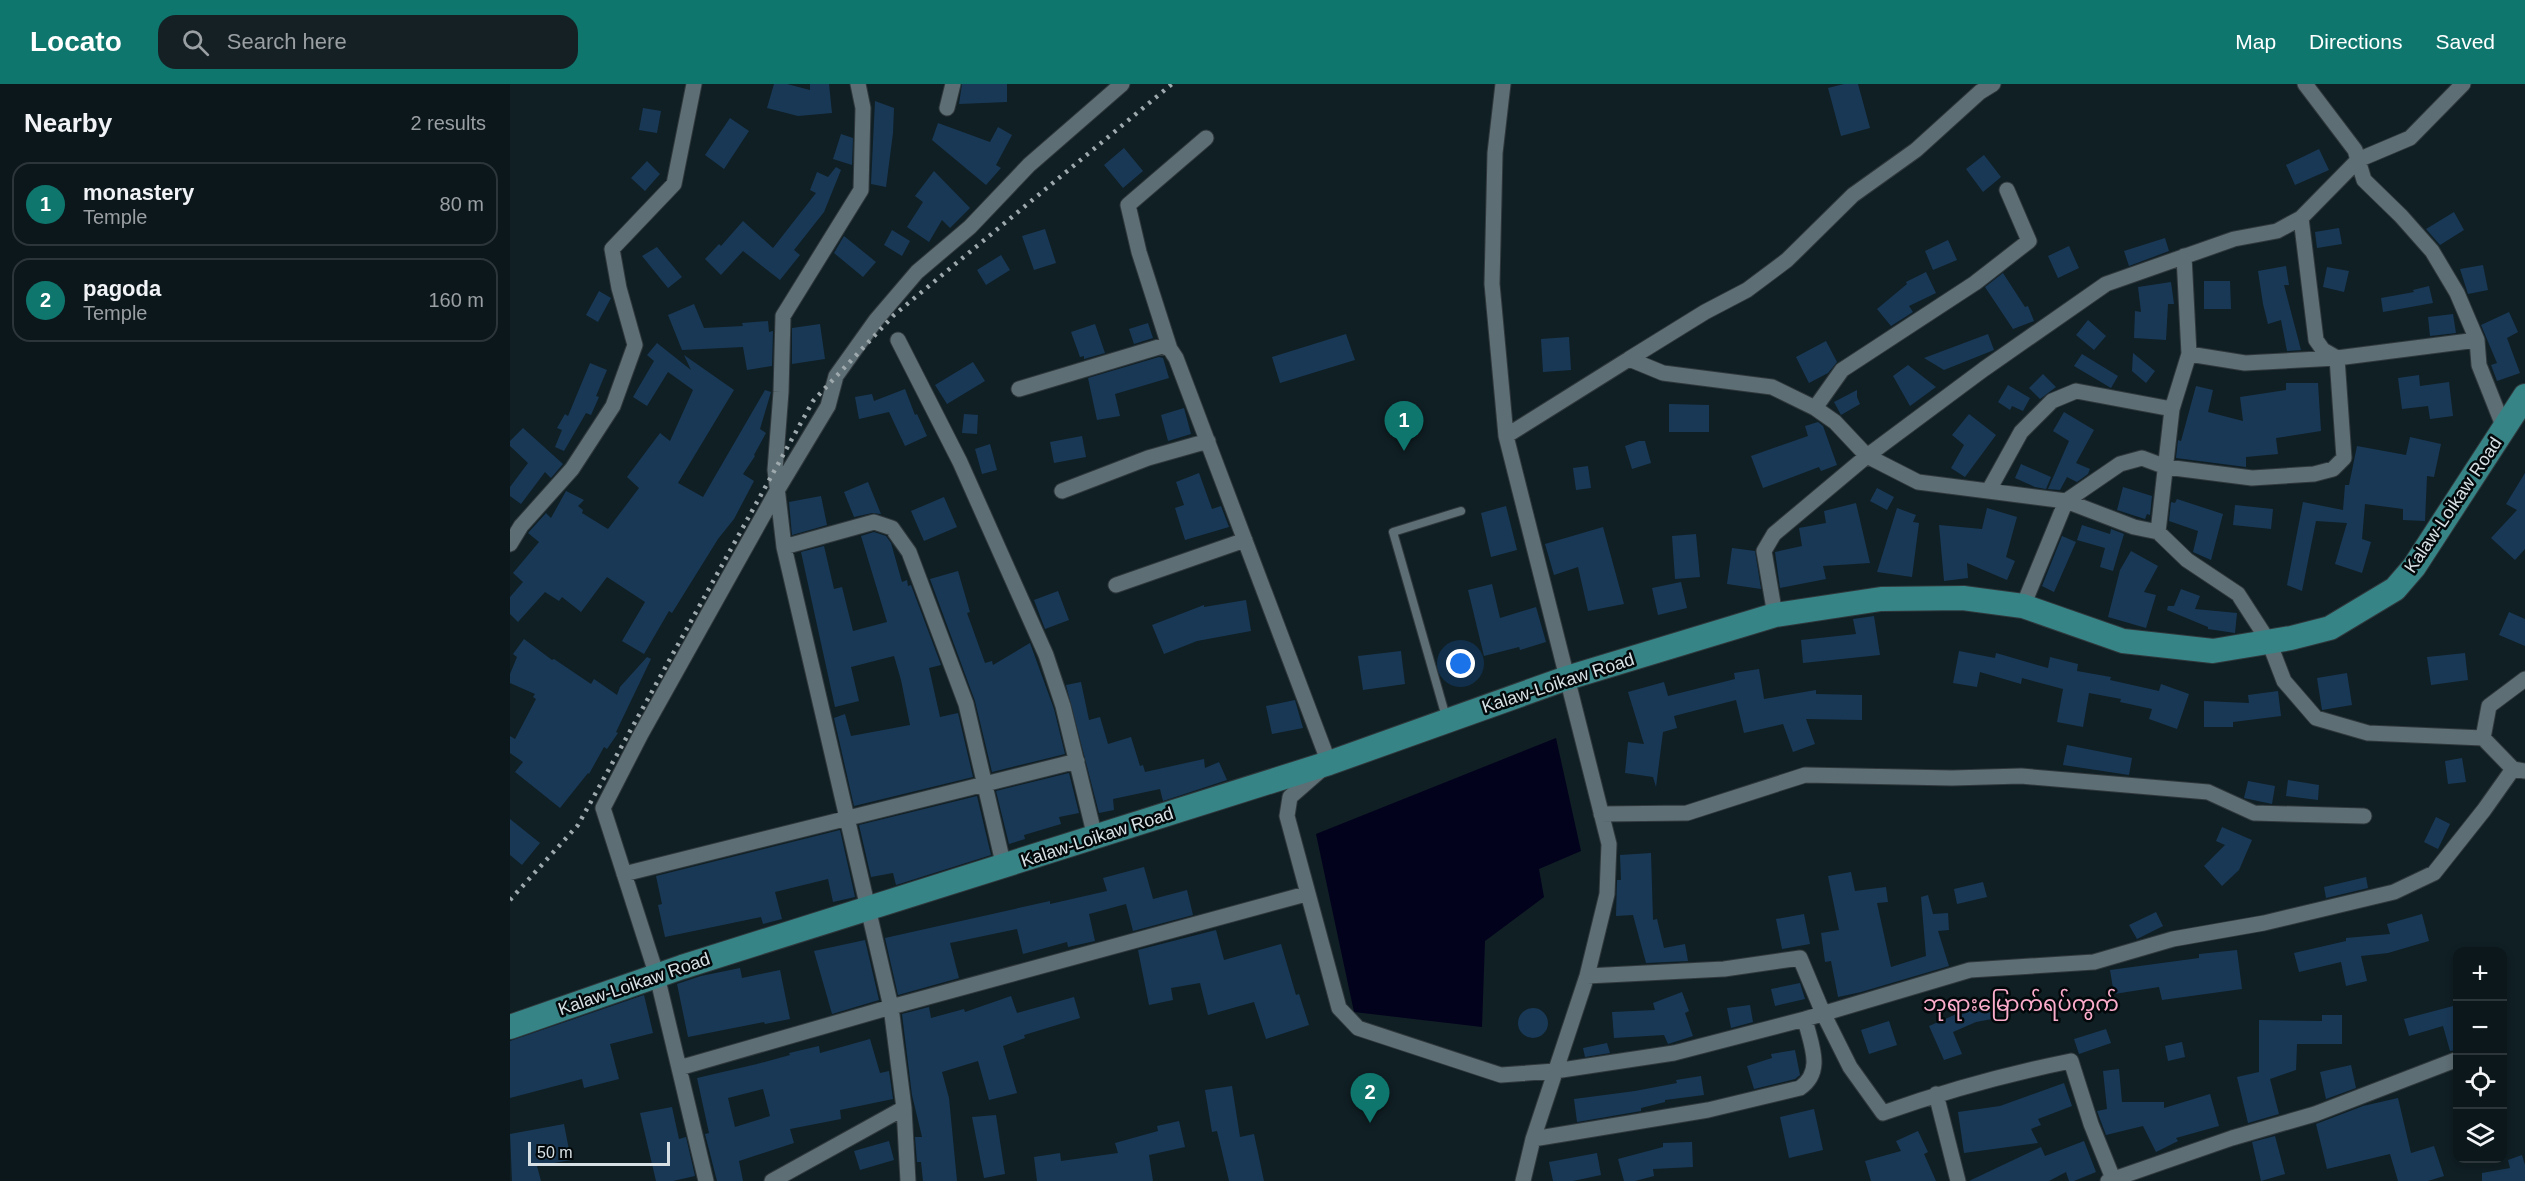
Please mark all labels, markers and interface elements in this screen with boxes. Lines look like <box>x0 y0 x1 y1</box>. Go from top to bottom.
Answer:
search box <box>158 15 578 69</box>
text: Locato <box>30 26 122 57</box>
icon: search <box>179 26 212 59</box>
text: Search here <box>227 29 347 54</box>
text: Map <box>2235 30 2276 53</box>
text: Directions <box>2309 30 2402 53</box>
text: Saved <box>2435 30 2495 53</box>
text: Nearby <box>24 108 112 138</box>
text: 2 results <box>410 112 486 134</box>
text: monastery <box>83 180 194 205</box>
text: 1 <box>40 193 51 215</box>
text: 80 m <box>440 193 484 215</box>
text: Temple <box>83 206 147 228</box>
text: pagoda <box>83 276 161 301</box>
text: 2 <box>40 289 51 311</box>
text: 160 m <box>428 289 484 311</box>
text: Temple <box>83 302 147 324</box>
pin: 1 <box>1384 402 1424 451</box>
street label: Kalaw-Loikaw Road <box>2400 433 2506 577</box>
your location <box>1446 649 1475 678</box>
street label: Kalaw-Loikaw Road <box>1479 649 1637 717</box>
street label: Kalaw-Loikaw Road <box>1018 803 1176 871</box>
map controls <box>2453 947 2507 1163</box>
button: + <box>2453 947 2507 1001</box>
street label: Kalaw-Loikaw Road <box>556 949 712 1019</box>
district label: ဘုရားမြောက်ရပ်ကွက် <box>1923 988 2119 1021</box>
button: − <box>2453 1001 2507 1055</box>
button: locate <box>2453 1055 2507 1109</box>
pin: 2 <box>1350 1074 1390 1123</box>
button: layers <box>2453 1109 2507 1163</box>
scale bar <box>528 1139 670 1166</box>
text: 50 m <box>537 1144 573 1161</box>

